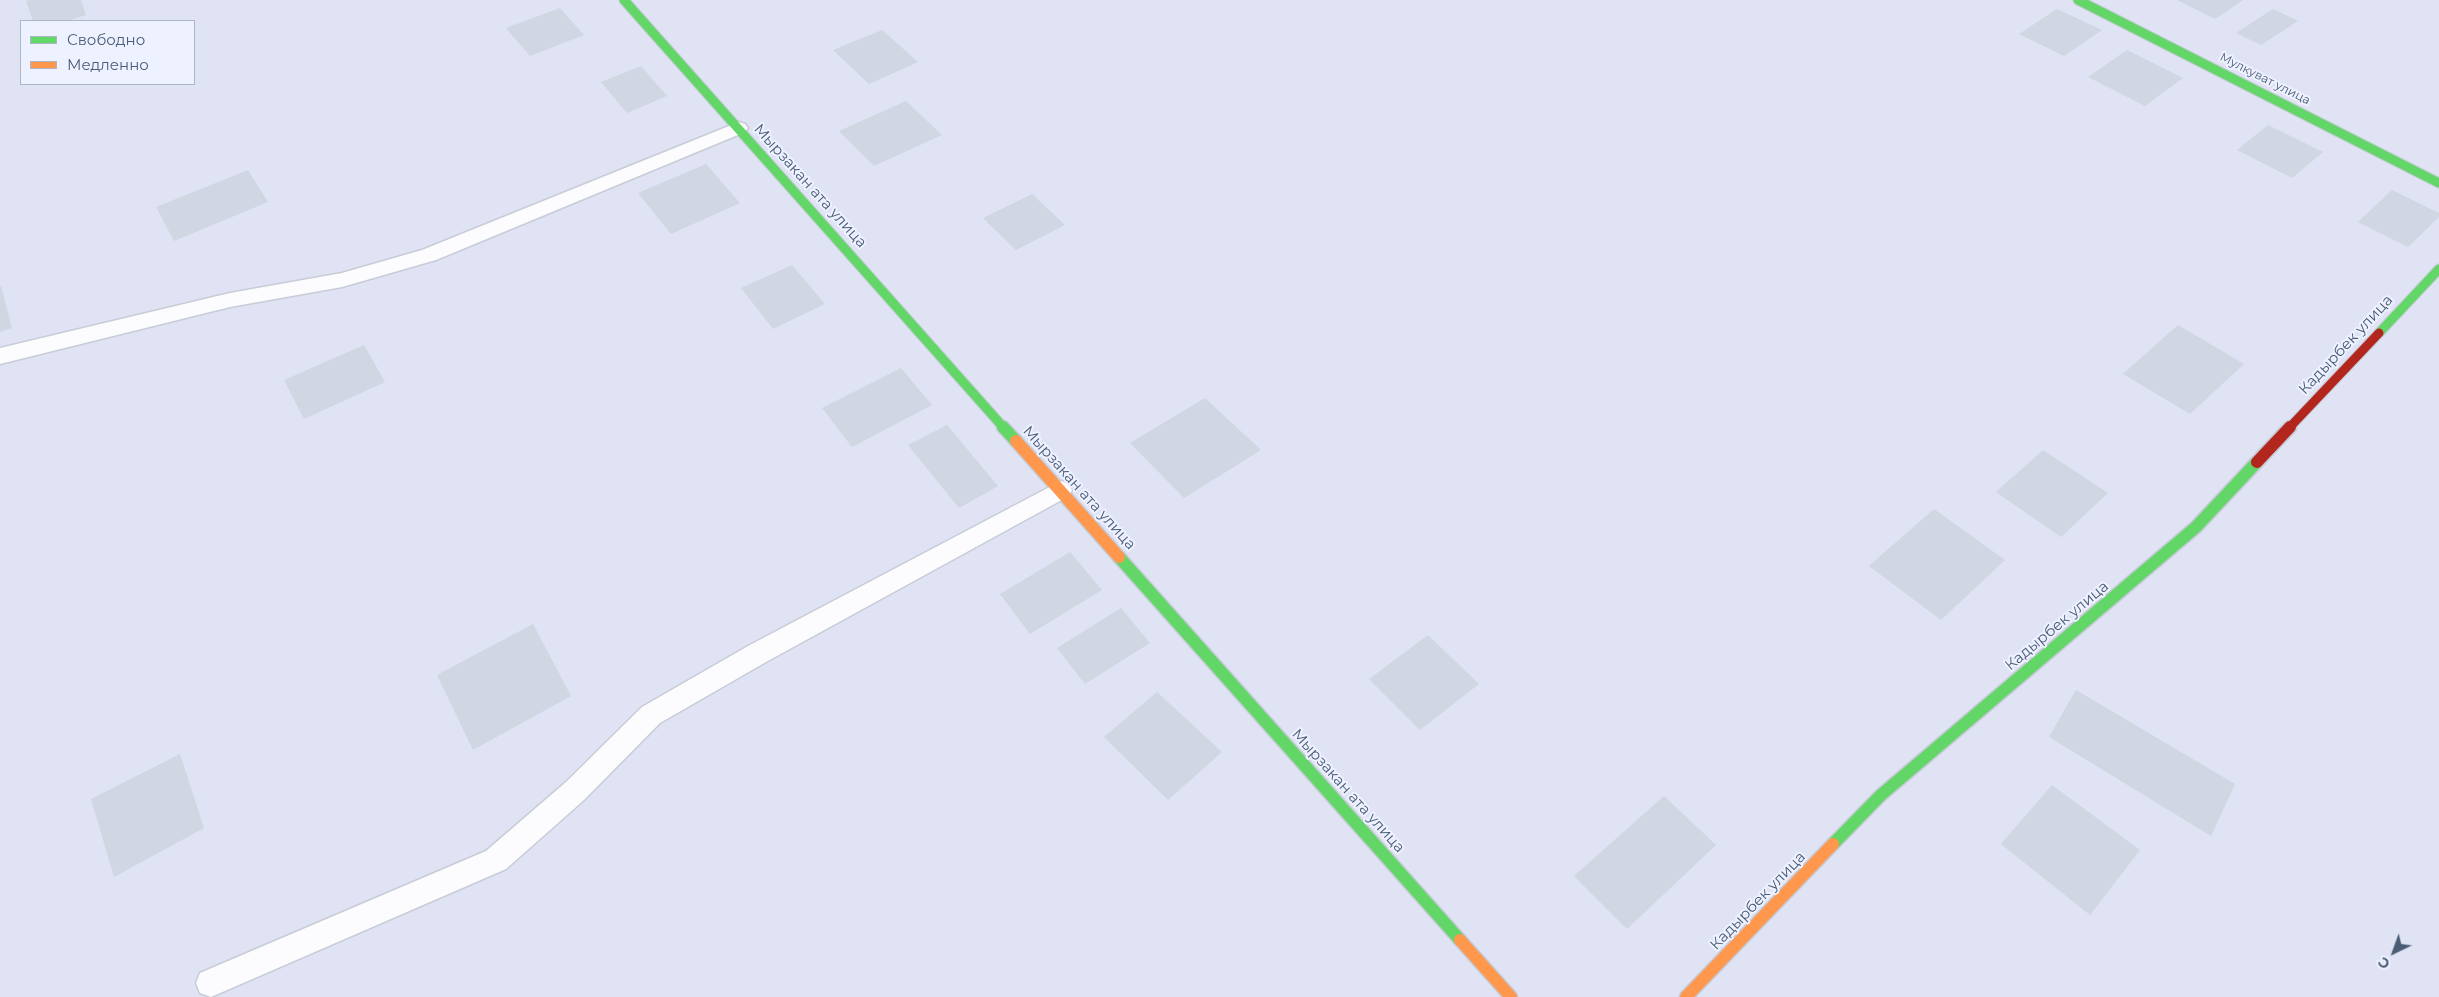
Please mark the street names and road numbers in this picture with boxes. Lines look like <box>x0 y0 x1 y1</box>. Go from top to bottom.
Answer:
street label: Мулкуват улица <box>2217 50 2313 108</box>
street label: Мырзакан ата улица <box>750 121 870 251</box>
street label: Кадырбек улица <box>2295 292 2397 398</box>
street label: Мырзакан ата улица <box>1019 423 1139 553</box>
street label: Кадырбек улица <box>2002 577 2112 675</box>
street label: Мырзакан ата улица <box>1288 726 1408 856</box>
street label: Кадырбек улица <box>1707 848 1809 954</box>

